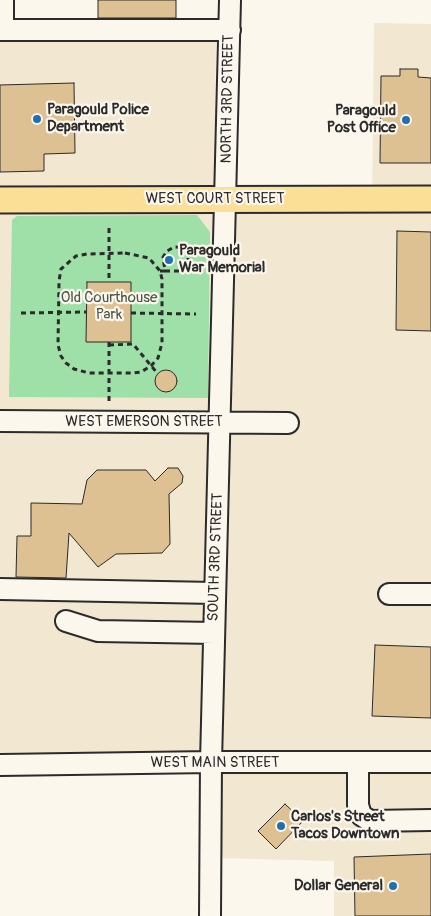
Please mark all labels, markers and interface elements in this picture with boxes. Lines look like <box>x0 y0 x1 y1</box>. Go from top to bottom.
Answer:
street label: NORTH 3RD STREET <box>218 34 238 164</box>
place label: Paragould Police Department <box>47 101 149 136</box>
place label: Paragould Post Office <box>327 102 396 137</box>
marker: Paragould Police Department <box>31 113 43 125</box>
marker: Paragould Post Office <box>400 114 412 126</box>
street label: WEST COURT STREET <box>146 190 284 208</box>
place label: Paragould War Memorial <box>179 242 265 277</box>
marker: Paragould War Memorial <box>163 254 175 266</box>
park label: Old Courthouse Park <box>61 289 157 324</box>
street label: WEST EMERSON STREET <box>65 413 223 431</box>
street label: SOUTH 3RD STREET <box>205 492 227 622</box>
street label: WEST MAIN STREET <box>151 754 279 772</box>
place label: Carlos's Street Tacos Downtown <box>291 808 399 843</box>
marker: Carlos's Street Tacos Downtown <box>275 820 287 832</box>
place label: Dollar General <box>294 877 383 895</box>
marker: Dollar General <box>387 880 399 892</box>

